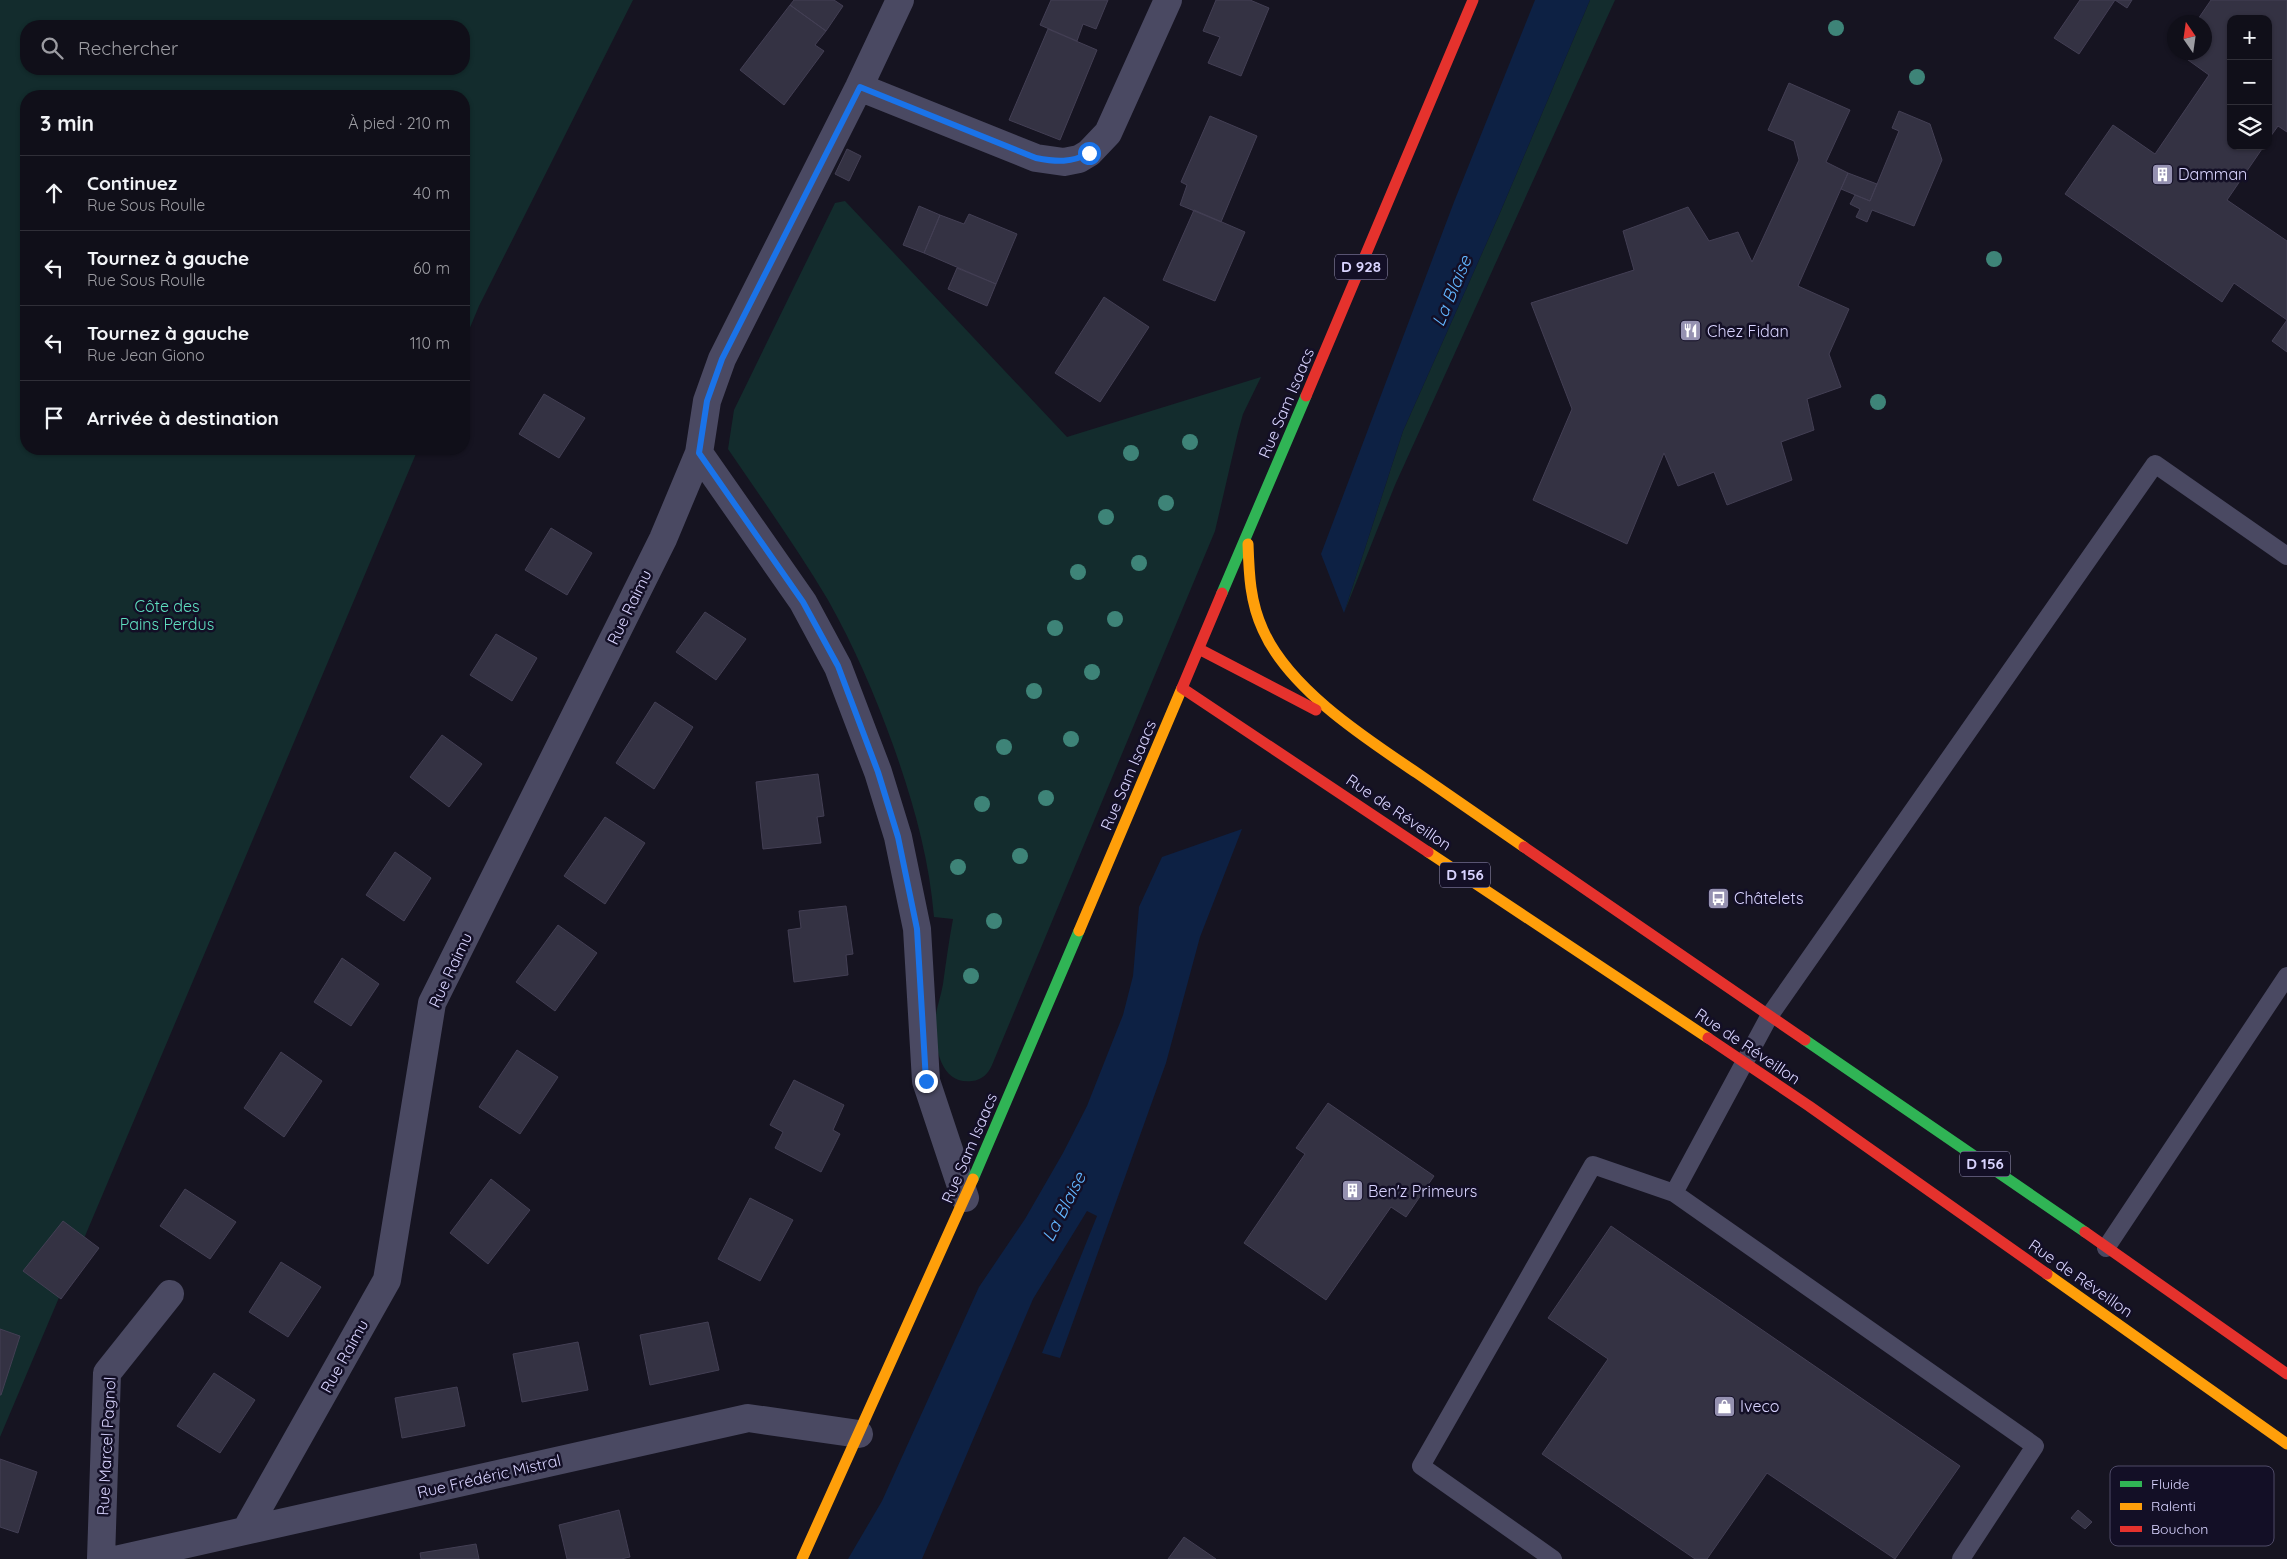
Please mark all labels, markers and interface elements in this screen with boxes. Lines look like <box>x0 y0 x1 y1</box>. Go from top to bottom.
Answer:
north arrow <box>2167 15 2212 60</box>
map controls <box>2227 15 2272 150</box>
button: + <box>2227 15 2272 60</box>
search box <box>20 20 470 75</box>
icon: search <box>38 34 66 62</box>
text: Rechercher <box>78 36 178 60</box>
button: − <box>2227 60 2272 105</box>
button: layers <box>2227 105 2272 150</box>
text: 3 min <box>40 110 94 136</box>
text: À pied · 210 m <box>348 113 450 133</box>
route start <box>1078 142 1101 165</box>
building icon: Damman <box>2150 162 2174 186</box>
place label: Damman <box>2178 164 2247 184</box>
text: Continuez <box>87 171 177 195</box>
icon: ahead <box>40 179 68 207</box>
text: 40 m <box>413 183 450 203</box>
text: Rue Sous Roulle <box>87 195 205 215</box>
text: Tournez à gauche <box>87 246 249 270</box>
water label: La Blaise <box>1426 251 1477 330</box>
icon: left <box>40 254 68 282</box>
road number: D 928 <box>1335 254 1387 280</box>
text: 60 m <box>413 258 450 278</box>
text: Rue Sous Roulle <box>87 270 205 290</box>
restaurant icon: Chez Fidan <box>1679 319 1703 343</box>
text: Tournez à gauche <box>87 321 249 345</box>
place label: Chez Fidan <box>1707 321 1789 341</box>
icon: left <box>40 329 68 357</box>
text: 110 m <box>410 333 450 353</box>
text: Rue Jean Giono <box>87 345 205 365</box>
street label: Rue Sam Isaacs <box>1254 345 1318 461</box>
icon: arrive <box>40 404 68 432</box>
text: Arrivée à destination <box>87 406 279 430</box>
street label: Rue Raimu <box>602 566 656 648</box>
park label: Côte des Pains Perdus <box>120 596 214 634</box>
street label: Rue Sam Isaacs <box>1096 717 1160 833</box>
street label: Rue de Réveillon <box>1343 769 1455 855</box>
road number: D 156 <box>1440 862 1490 888</box>
bus stop icon: Châtelets <box>1706 886 1730 910</box>
place label: Châtelets <box>1734 888 1803 908</box>
street label: Rue Raimu <box>424 929 476 1011</box>
street label: Rue de Réveillon <box>1692 1003 1804 1089</box>
route end <box>915 1070 938 1093</box>
street label: Rue Sam Isaacs <box>937 1090 1001 1206</box>
road number: D 156 <box>1960 1152 2010 1176</box>
water label: La Blaise <box>1036 1168 1091 1245</box>
building icon: Ben'z Primeurs <box>1340 1179 1364 1203</box>
place label: Ben'z Primeurs <box>1368 1181 1477 1201</box>
street label: Rue de Réveillon <box>2025 1235 2137 1321</box>
street label: Rue Raimu <box>316 1316 372 1396</box>
street label: Rue Marcel Pagnol <box>92 1376 120 1516</box>
shop icon: Iveco <box>1712 1394 1736 1418</box>
place label: Iveco <box>1740 1396 1779 1416</box>
street label: Rue Frédéric Mistral <box>415 1450 563 1502</box>
legend <box>2110 1466 2274 1546</box>
text: Fluide <box>2151 1475 2190 1493</box>
text: Ralenti <box>2151 1497 2196 1515</box>
text: Bouchon <box>2151 1520 2208 1538</box>

